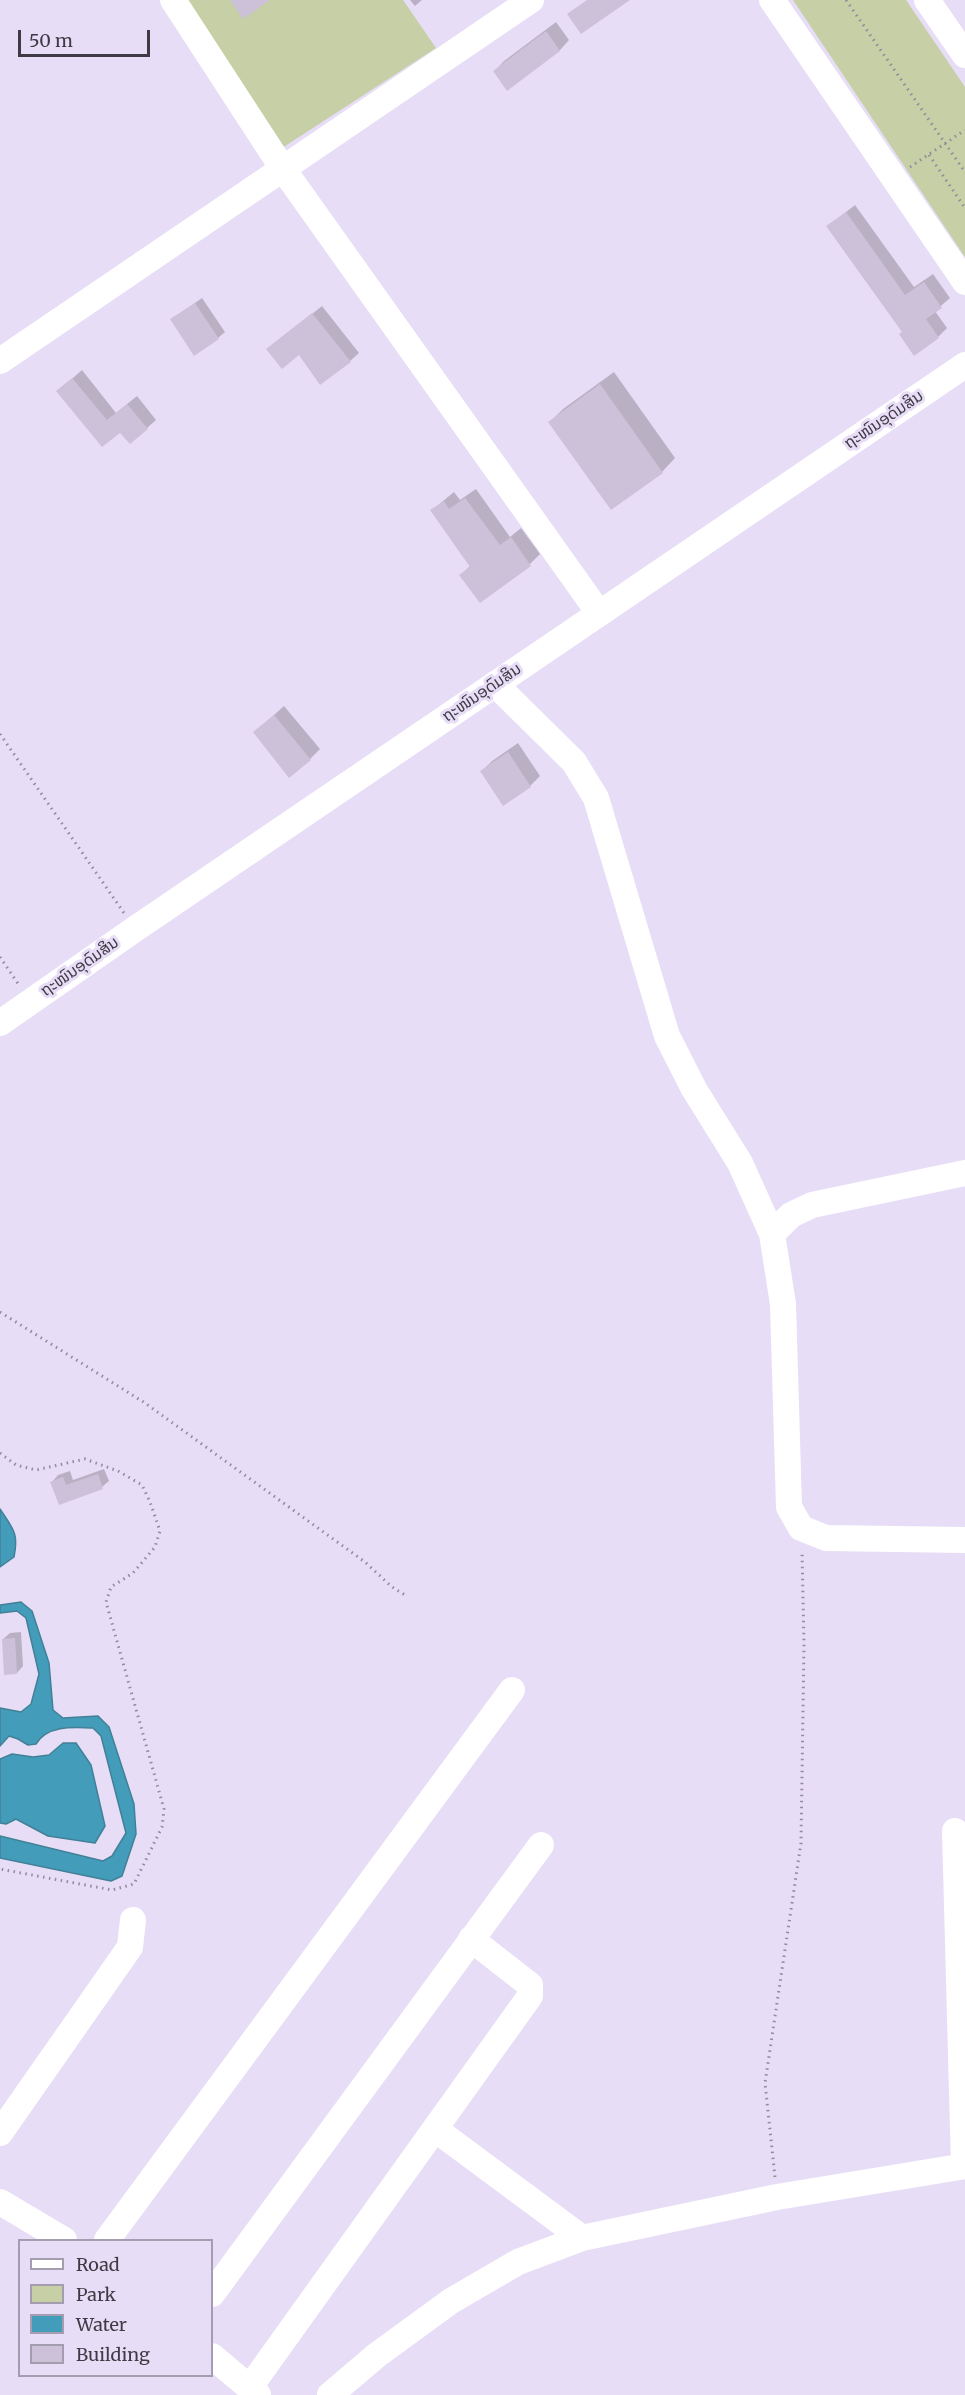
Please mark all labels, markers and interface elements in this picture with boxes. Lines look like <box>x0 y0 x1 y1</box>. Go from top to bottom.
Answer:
scale bar <box>21 18 153 56</box>
text: 50 m <box>29 29 73 52</box>
street label: ຖະໜົນອຸດົມສິນ <box>841 387 927 453</box>
street label: ຖະໜົນອຸດົມສິນ <box>439 660 525 726</box>
street label: ຖະໜົນອຸດົມສິນ <box>37 933 123 1001</box>
legend <box>18 2239 213 2377</box>
text: Road <box>76 2253 120 2276</box>
text: Park <box>76 2283 116 2306</box>
text: Water <box>76 2313 127 2336</box>
text: Building <box>76 2343 150 2366</box>

